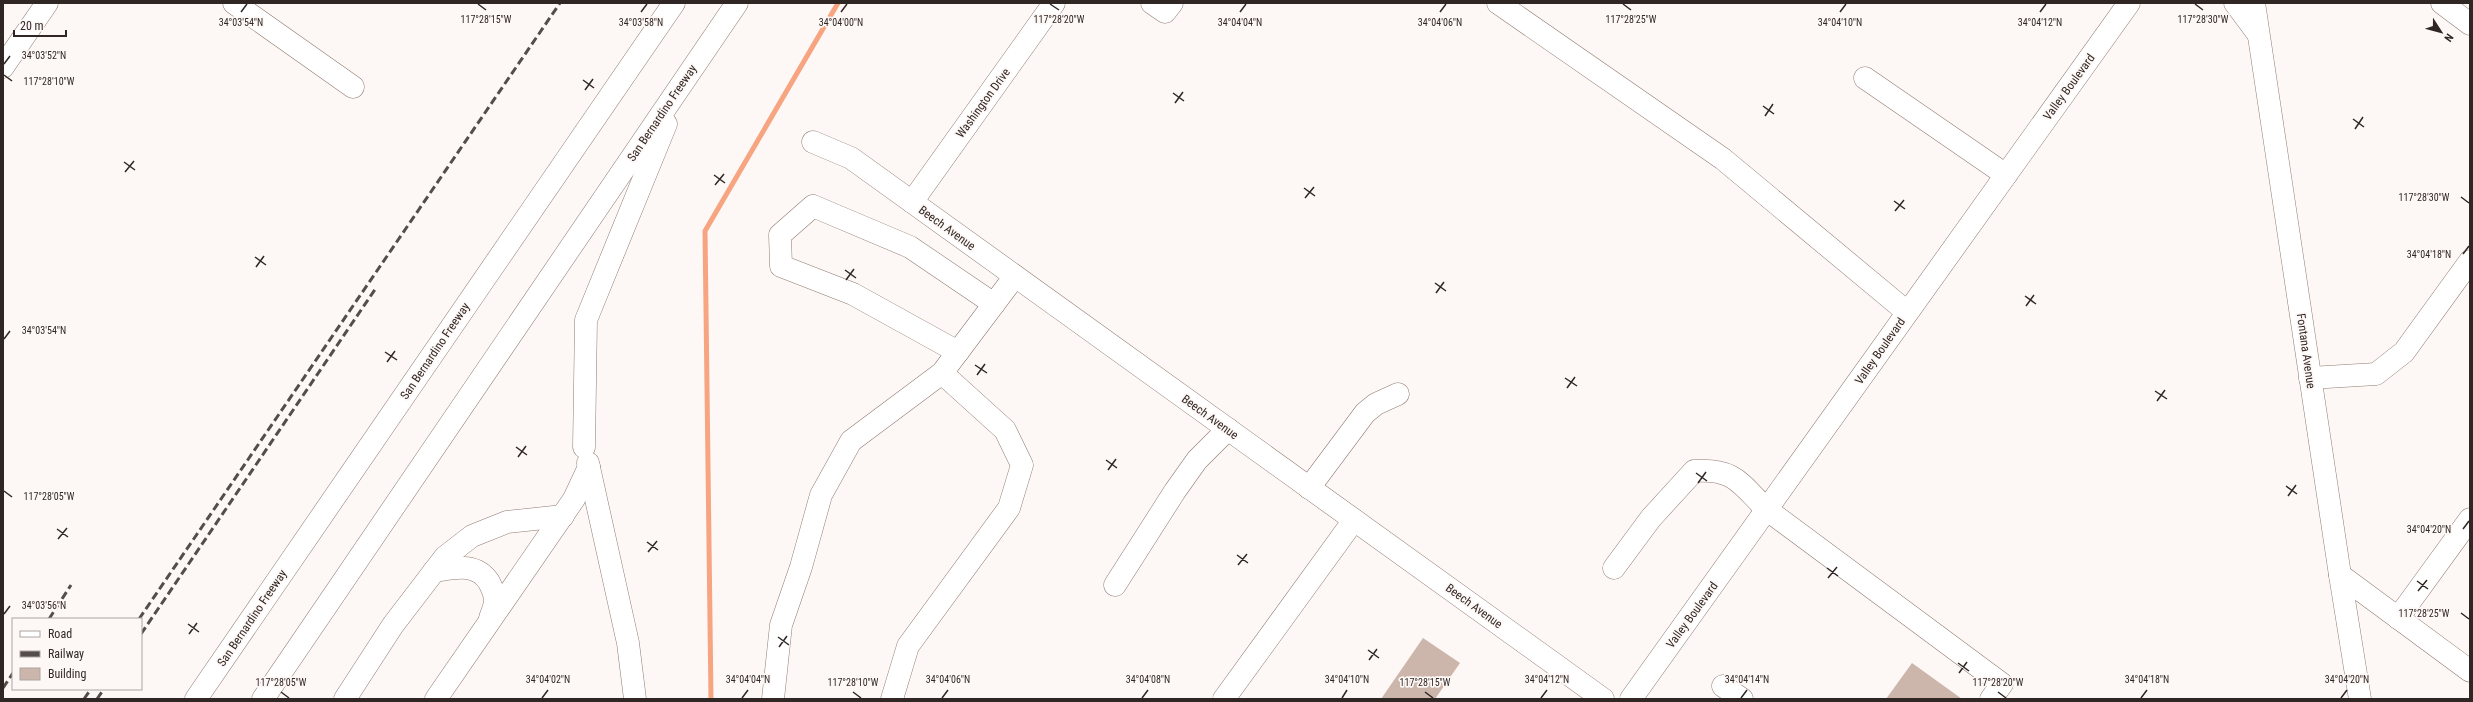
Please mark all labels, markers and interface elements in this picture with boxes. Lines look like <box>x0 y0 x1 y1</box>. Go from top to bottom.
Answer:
scale bar <box>14 12 66 38</box>
north arrow <box>2421 12 2461 52</box>
text: 117°28'15"W <box>461 14 512 25</box>
text: 117°28'20"W <box>1034 14 1085 25</box>
text: 117°28'25"W <box>1606 14 1657 25</box>
text: 117°28'30"W <box>2178 14 2229 25</box>
text: 34°03'54"N <box>219 17 263 28</box>
text: 34°03'58"N <box>619 17 663 28</box>
text: 34°04'00"N <box>819 17 863 28</box>
text: 34°04'04"N <box>1218 17 1262 28</box>
text: 34°04'06"N <box>1418 17 1462 28</box>
text: 34°04'10"N <box>1818 17 1862 28</box>
text: 34°04'12"N <box>2018 17 2062 28</box>
text: 20 m <box>20 19 44 33</box>
text: N <box>2441 31 2456 44</box>
text: 34°03'52"N <box>22 50 66 61</box>
street label: Valley Boulevard <box>2040 51 2098 123</box>
street label: San Bernardino Freeway <box>624 62 700 164</box>
street label: Washington Drive <box>953 65 1013 140</box>
text: 117°28'10"W <box>24 76 75 87</box>
text: 117°28'30"W <box>2399 192 2450 203</box>
street label: Beech Avenue <box>916 203 978 253</box>
text: 34°04'18"N <box>2407 249 2451 260</box>
street label: San Bernardino Freeway <box>397 300 473 402</box>
street label: Fontana Avenue <box>2294 313 2318 390</box>
street label: Valley Boulevard <box>1852 315 1908 387</box>
text: 34°03'54"N <box>22 325 66 336</box>
street label: Beech Avenue <box>1179 392 1241 442</box>
text: 117°28'05"W <box>24 491 75 502</box>
text: 34°04'20"N <box>2407 524 2451 535</box>
street label: San Bernardino Freeway <box>214 567 290 669</box>
street label: Valley Boulevard <box>1663 579 1721 651</box>
street label: Beech Avenue <box>1443 581 1505 631</box>
text: 34°03'56"N <box>22 600 66 611</box>
text: 117°28'25"W <box>2399 608 2450 619</box>
legend <box>12 618 142 690</box>
text: Road <box>48 627 72 641</box>
text: Railway <box>48 647 84 661</box>
text: Building <box>48 667 86 681</box>
text: 34°04'02"N <box>526 674 570 685</box>
text: 34°04'04"N <box>726 674 770 685</box>
text: 34°04'06"N <box>926 674 970 685</box>
text: 34°04'08"N <box>1126 674 1170 685</box>
text: 34°04'10"N <box>1325 674 1369 685</box>
text: 34°04'12"N <box>1525 674 1569 685</box>
text: 34°04'14"N <box>1725 674 1769 685</box>
text: 34°04'18"N <box>2125 674 2169 685</box>
text: 34°04'20"N <box>2325 674 2369 685</box>
text: 117°28'05"W <box>256 677 307 688</box>
text: 117°28'10"W <box>828 677 879 688</box>
text: 117°28'15"W <box>1400 677 1451 688</box>
text: 117°28'20"W <box>1973 677 2024 688</box>

